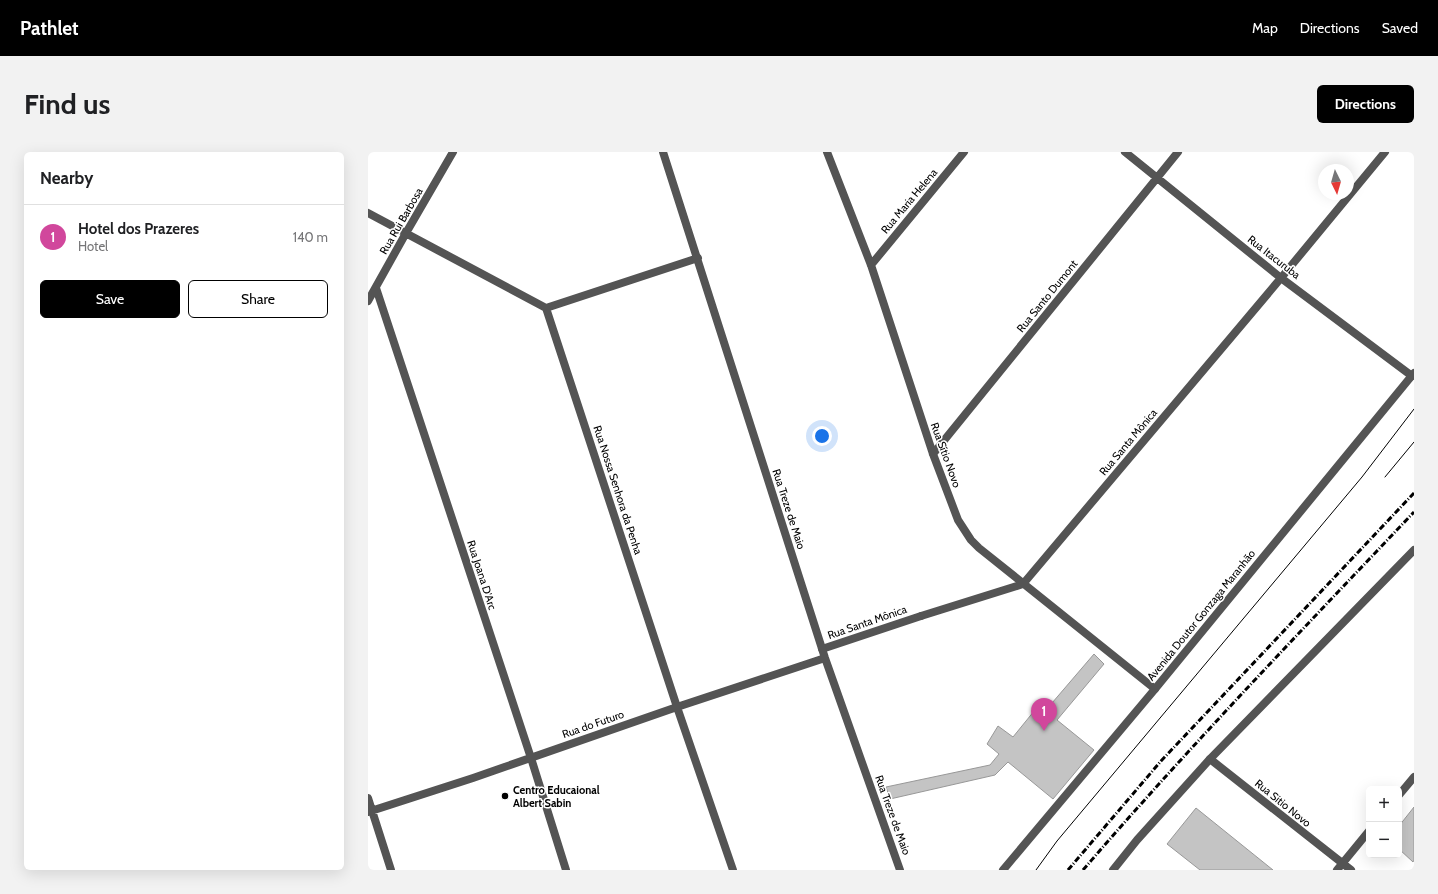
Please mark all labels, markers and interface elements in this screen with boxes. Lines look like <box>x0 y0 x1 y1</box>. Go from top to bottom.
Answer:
text: Pathlet <box>20 17 79 40</box>
text: Map <box>1252 19 1278 37</box>
text: Directions <box>1300 19 1360 37</box>
text: Saved <box>1382 19 1418 37</box>
button: Directions <box>1317 85 1414 123</box>
text: Find us <box>24 87 110 121</box>
north arrow <box>1318 164 1354 200</box>
street label: Rua Maria Helena <box>878 165 941 236</box>
text: Nearby <box>40 168 93 188</box>
street label: Rua Rui Barbosa <box>376 185 426 257</box>
text: Hotel dos Prazeres <box>78 220 199 238</box>
text: 1 <box>51 229 55 245</box>
text: 140 m <box>293 229 328 245</box>
street label: Rua Itacuruba <box>1245 232 1304 282</box>
text: Hotel <box>78 238 108 254</box>
street label: Rua Santo Dumont <box>1014 257 1081 335</box>
button: Save <box>40 280 180 318</box>
button: Share <box>188 280 328 318</box>
street label: Rua Santa Mônica <box>1096 405 1160 478</box>
street label: Rua Sítio Novo <box>928 421 964 489</box>
street label: Rua Nossa Senhora da Penha <box>590 424 646 557</box>
your location <box>812 426 832 446</box>
street label: Rua Treze de Maio <box>769 467 809 551</box>
street label: Rua Joana D'Arc <box>464 538 500 612</box>
street label: Avenida Doutor Gonzaga Maranhão <box>1144 547 1258 683</box>
street label: Rua Santa Mônica <box>826 602 909 642</box>
pin: 1 <box>1031 698 1057 731</box>
street label: Rua do Futuro <box>560 707 626 741</box>
street label: Rua Treze de Maio <box>872 773 914 857</box>
street label: Rua Sitio Novo <box>1252 776 1314 830</box>
place label: Centro Educaional Albert Sabin <box>513 783 600 810</box>
map controls <box>1366 786 1402 858</box>
button: + <box>1366 786 1402 822</box>
marker: Centro Educaional Albert Sabin <box>500 791 510 801</box>
button: − <box>1366 822 1402 858</box>

